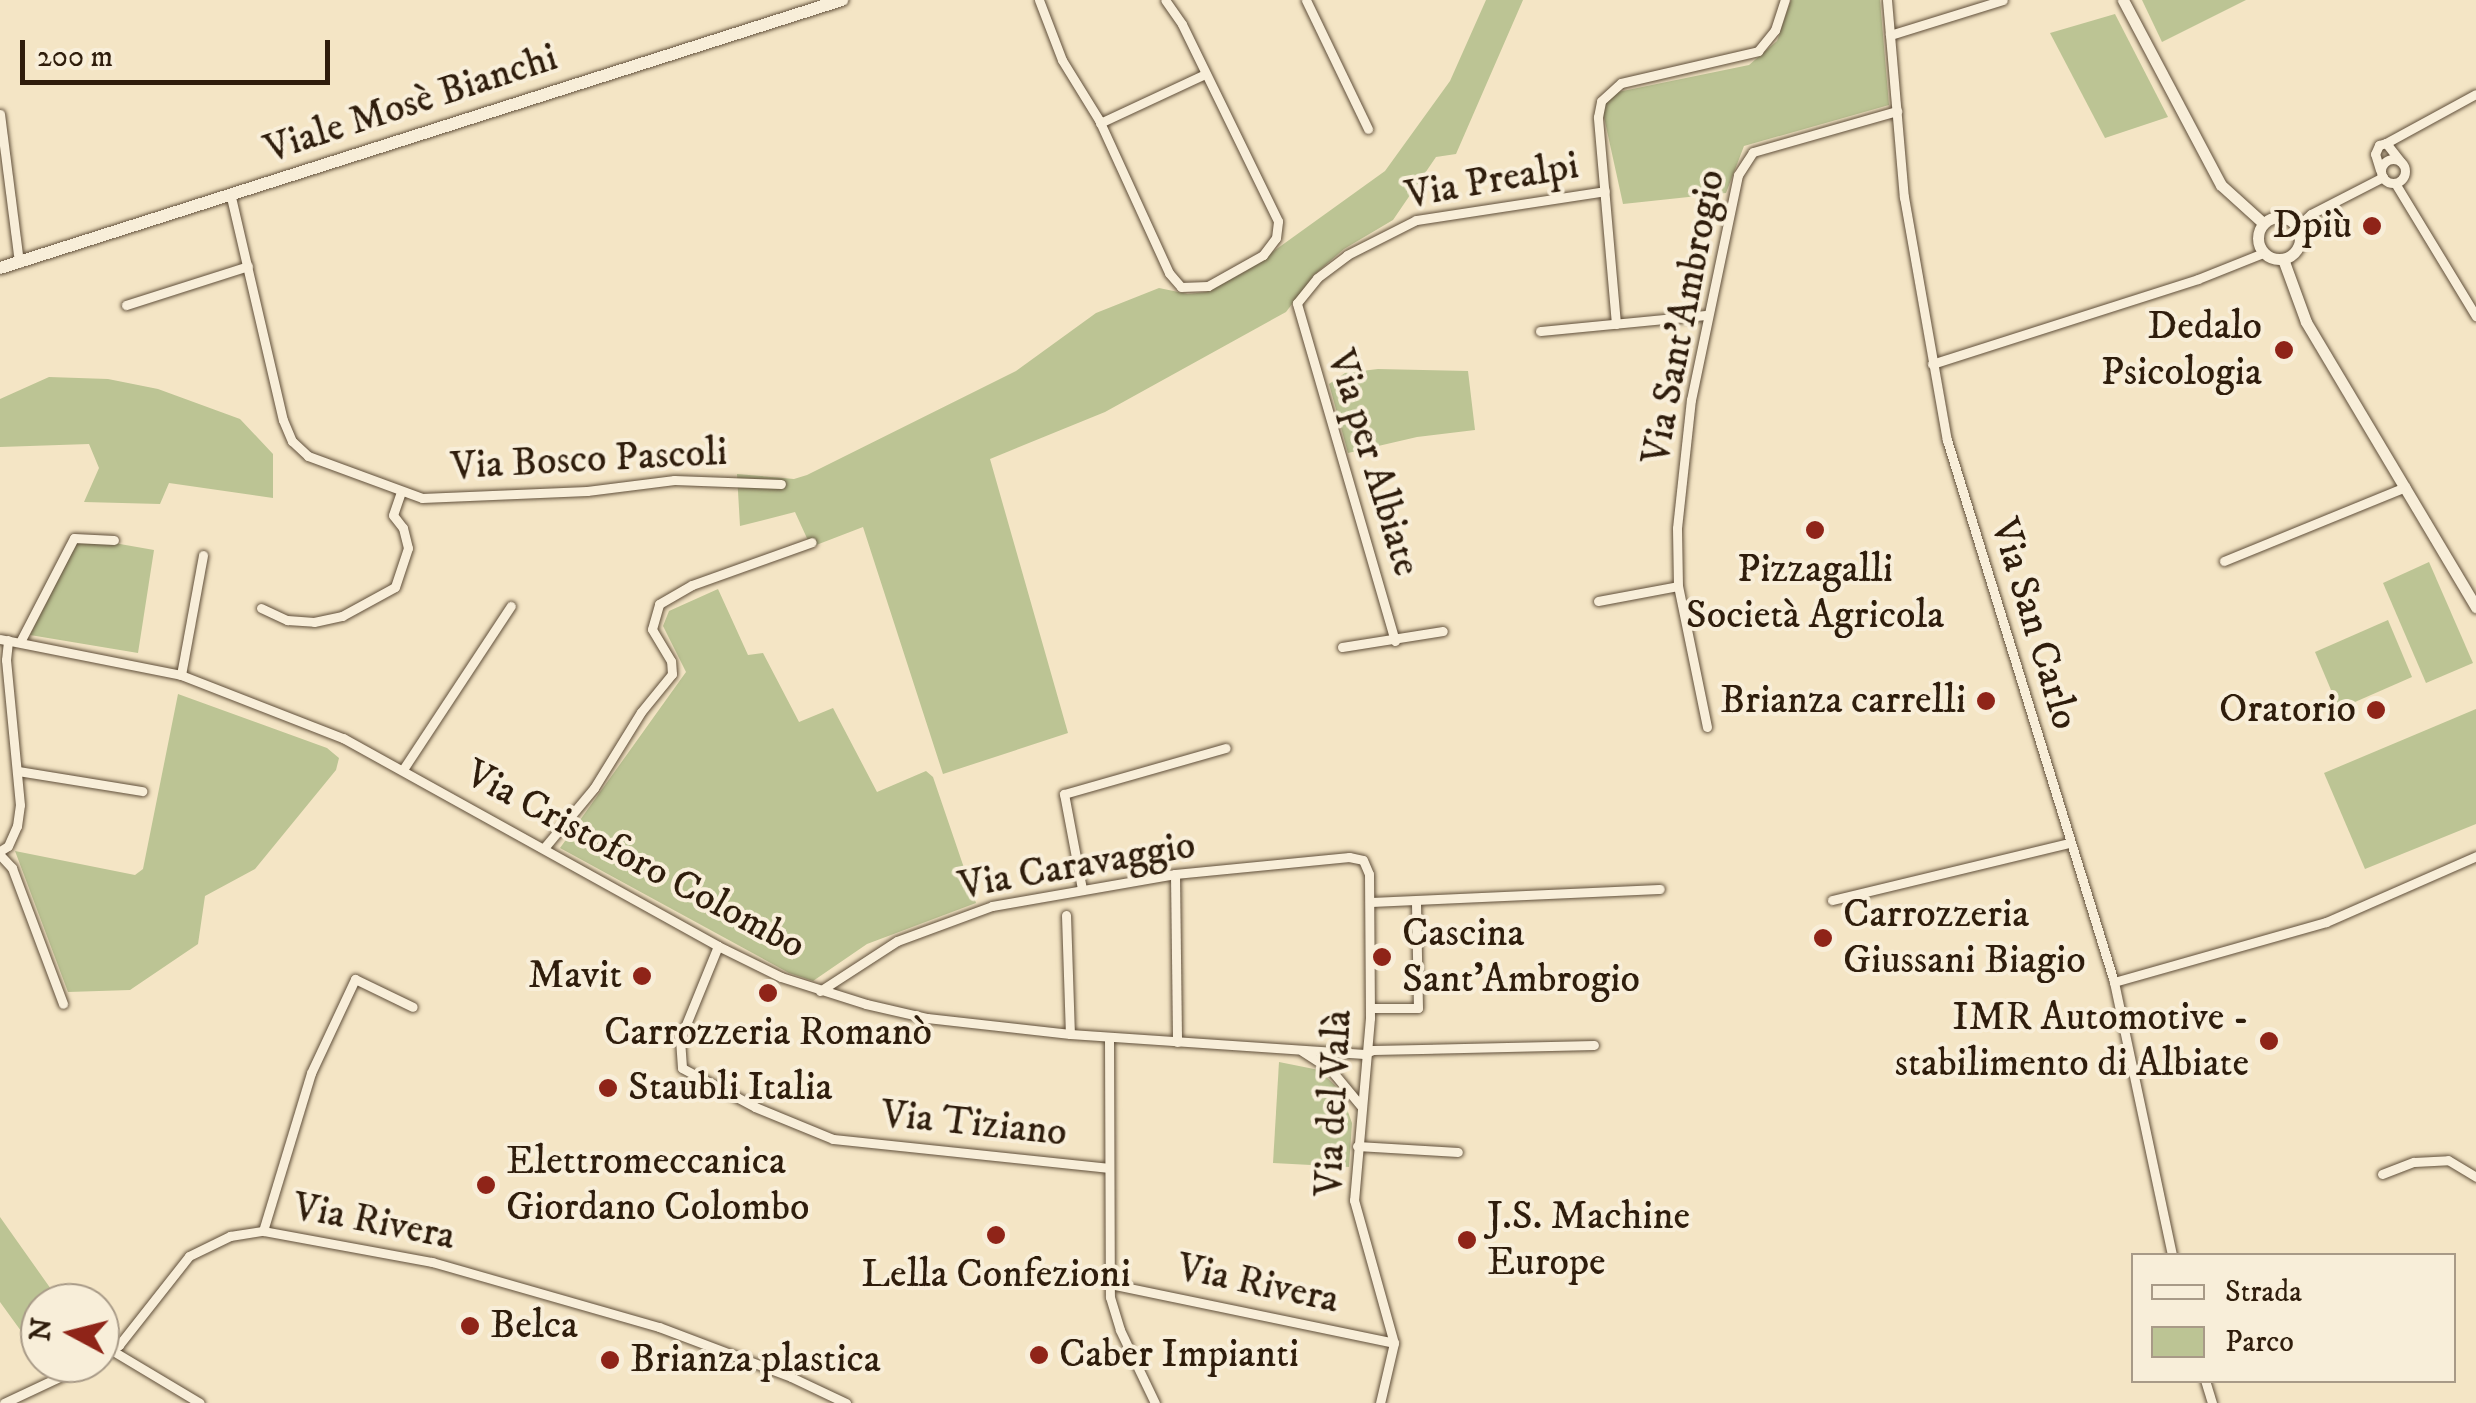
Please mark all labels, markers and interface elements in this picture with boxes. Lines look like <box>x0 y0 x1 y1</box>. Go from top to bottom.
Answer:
scale bar <box>25 20 335 82</box>
street label: Viale Mosè Bianchi <box>259 34 563 174</box>
text: 200 m <box>37 39 113 76</box>
street label: Via Prealpi <box>1402 142 1582 220</box>
street label: Via Sant'Ambrogio <box>1632 166 1736 468</box>
place label: Dpiù <box>2273 202 2352 250</box>
marker: Dpiù <box>2361 215 2383 237</box>
place label: Dedalo Psicologia <box>2101 303 2262 397</box>
marker: Dedalo Psicologia <box>2271 337 2297 363</box>
street label: Via per Albiate <box>1316 344 1430 582</box>
street label: Via Bosco Pascoli <box>450 429 728 491</box>
street label: Via San Carlo <box>1979 513 2089 735</box>
marker: Pizzagalli Società Agricola <box>1804 519 1826 541</box>
place label: Pizzagalli Società Agricola <box>1686 546 1944 640</box>
place label: Brianza carrelli <box>1720 677 1966 725</box>
place label: Oratorio <box>2219 686 2356 734</box>
marker: Brianza carrelli <box>1975 690 1997 712</box>
marker: Oratorio <box>2365 699 2387 721</box>
street label: Via Cristoforo Colombo <box>457 750 813 970</box>
street label: Via Caravaggio <box>955 822 1199 910</box>
place label: Carrozzeria Giussani Biagio <box>1843 891 2086 985</box>
place label: Cascina Sant'Ambrogio <box>1402 910 1640 1004</box>
marker: Carrozzeria Giussani Biagio <box>1812 927 1834 949</box>
marker: Cascina Sant'Ambrogio <box>1371 946 1393 968</box>
place label: Mavit <box>528 952 622 1000</box>
marker: Mavit <box>631 965 653 987</box>
marker: Carrozzeria Romanò <box>757 982 779 1004</box>
place label: IMR Automotive - stabilimento di Albiate <box>1895 994 2249 1088</box>
street label: Via del Valà <box>1305 1008 1363 1198</box>
place label: Carrozzeria Romanò <box>604 1009 932 1057</box>
marker: IMR Automotive - stabilimento di Albiate <box>2258 1030 2280 1052</box>
place label: Staubli Italia <box>628 1064 832 1112</box>
marker: Staubli Italia <box>597 1077 619 1099</box>
street label: Via Tiziano <box>879 1090 1069 1158</box>
place label: Elettromeccanica Giordano Colombo <box>506 1138 809 1232</box>
marker: Elettromeccanica Giordano Colombo <box>475 1174 497 1196</box>
street label: Via Rivera <box>289 1183 459 1261</box>
place label: J.S. Machine Europe <box>1487 1193 1690 1287</box>
marker: Lella Confezioni <box>985 1224 1007 1246</box>
marker: J.S. Machine Europe <box>1456 1229 1478 1251</box>
street label: Via Rivera <box>1173 1244 1343 1324</box>
place label: Lella Confezioni <box>861 1251 1131 1299</box>
legend <box>2131 1253 2456 1383</box>
text: Strada <box>2225 1274 2302 1311</box>
north arrow <box>20 1283 120 1383</box>
place label: Belca <box>490 1302 578 1350</box>
marker: Belca <box>459 1315 481 1337</box>
text: N <box>23 1316 60 1343</box>
text: Parco <box>2225 1324 2294 1361</box>
place label: Caber Impianti <box>1059 1331 1299 1379</box>
place label: Brianza plastica <box>630 1336 881 1384</box>
marker: Caber Impianti <box>1028 1344 1050 1366</box>
marker: Brianza plastica <box>599 1349 621 1371</box>

